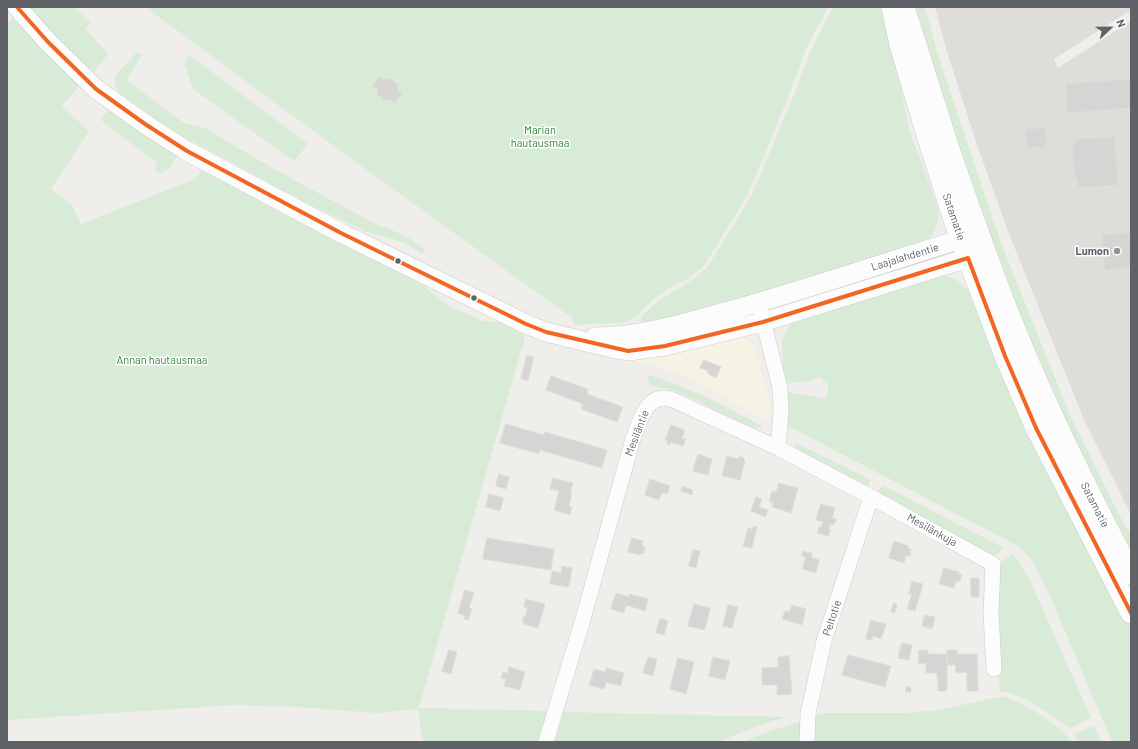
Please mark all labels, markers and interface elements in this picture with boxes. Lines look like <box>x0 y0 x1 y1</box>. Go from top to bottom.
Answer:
north arrow <box>1090 8 1130 48</box>
text: N <box>1114 17 1129 29</box>
park label: Marian hautausmaa <box>511 123 569 149</box>
street label: Satamatie <box>940 192 968 242</box>
street label: Laajalahdentie <box>869 240 941 274</box>
place label: Lumon <box>1075 244 1109 258</box>
marker: Lumon <box>1112 246 1122 256</box>
unlabelled marker <box>393 256 403 266</box>
unlabelled marker <box>469 293 479 303</box>
park label: Annan hautausmaa <box>117 353 207 367</box>
street label: Mesiläntie <box>622 408 652 458</box>
street label: Satamatie <box>1078 480 1112 530</box>
street label: Mesilänkuja <box>905 511 959 549</box>
street label: Peltotie <box>820 598 844 638</box>

